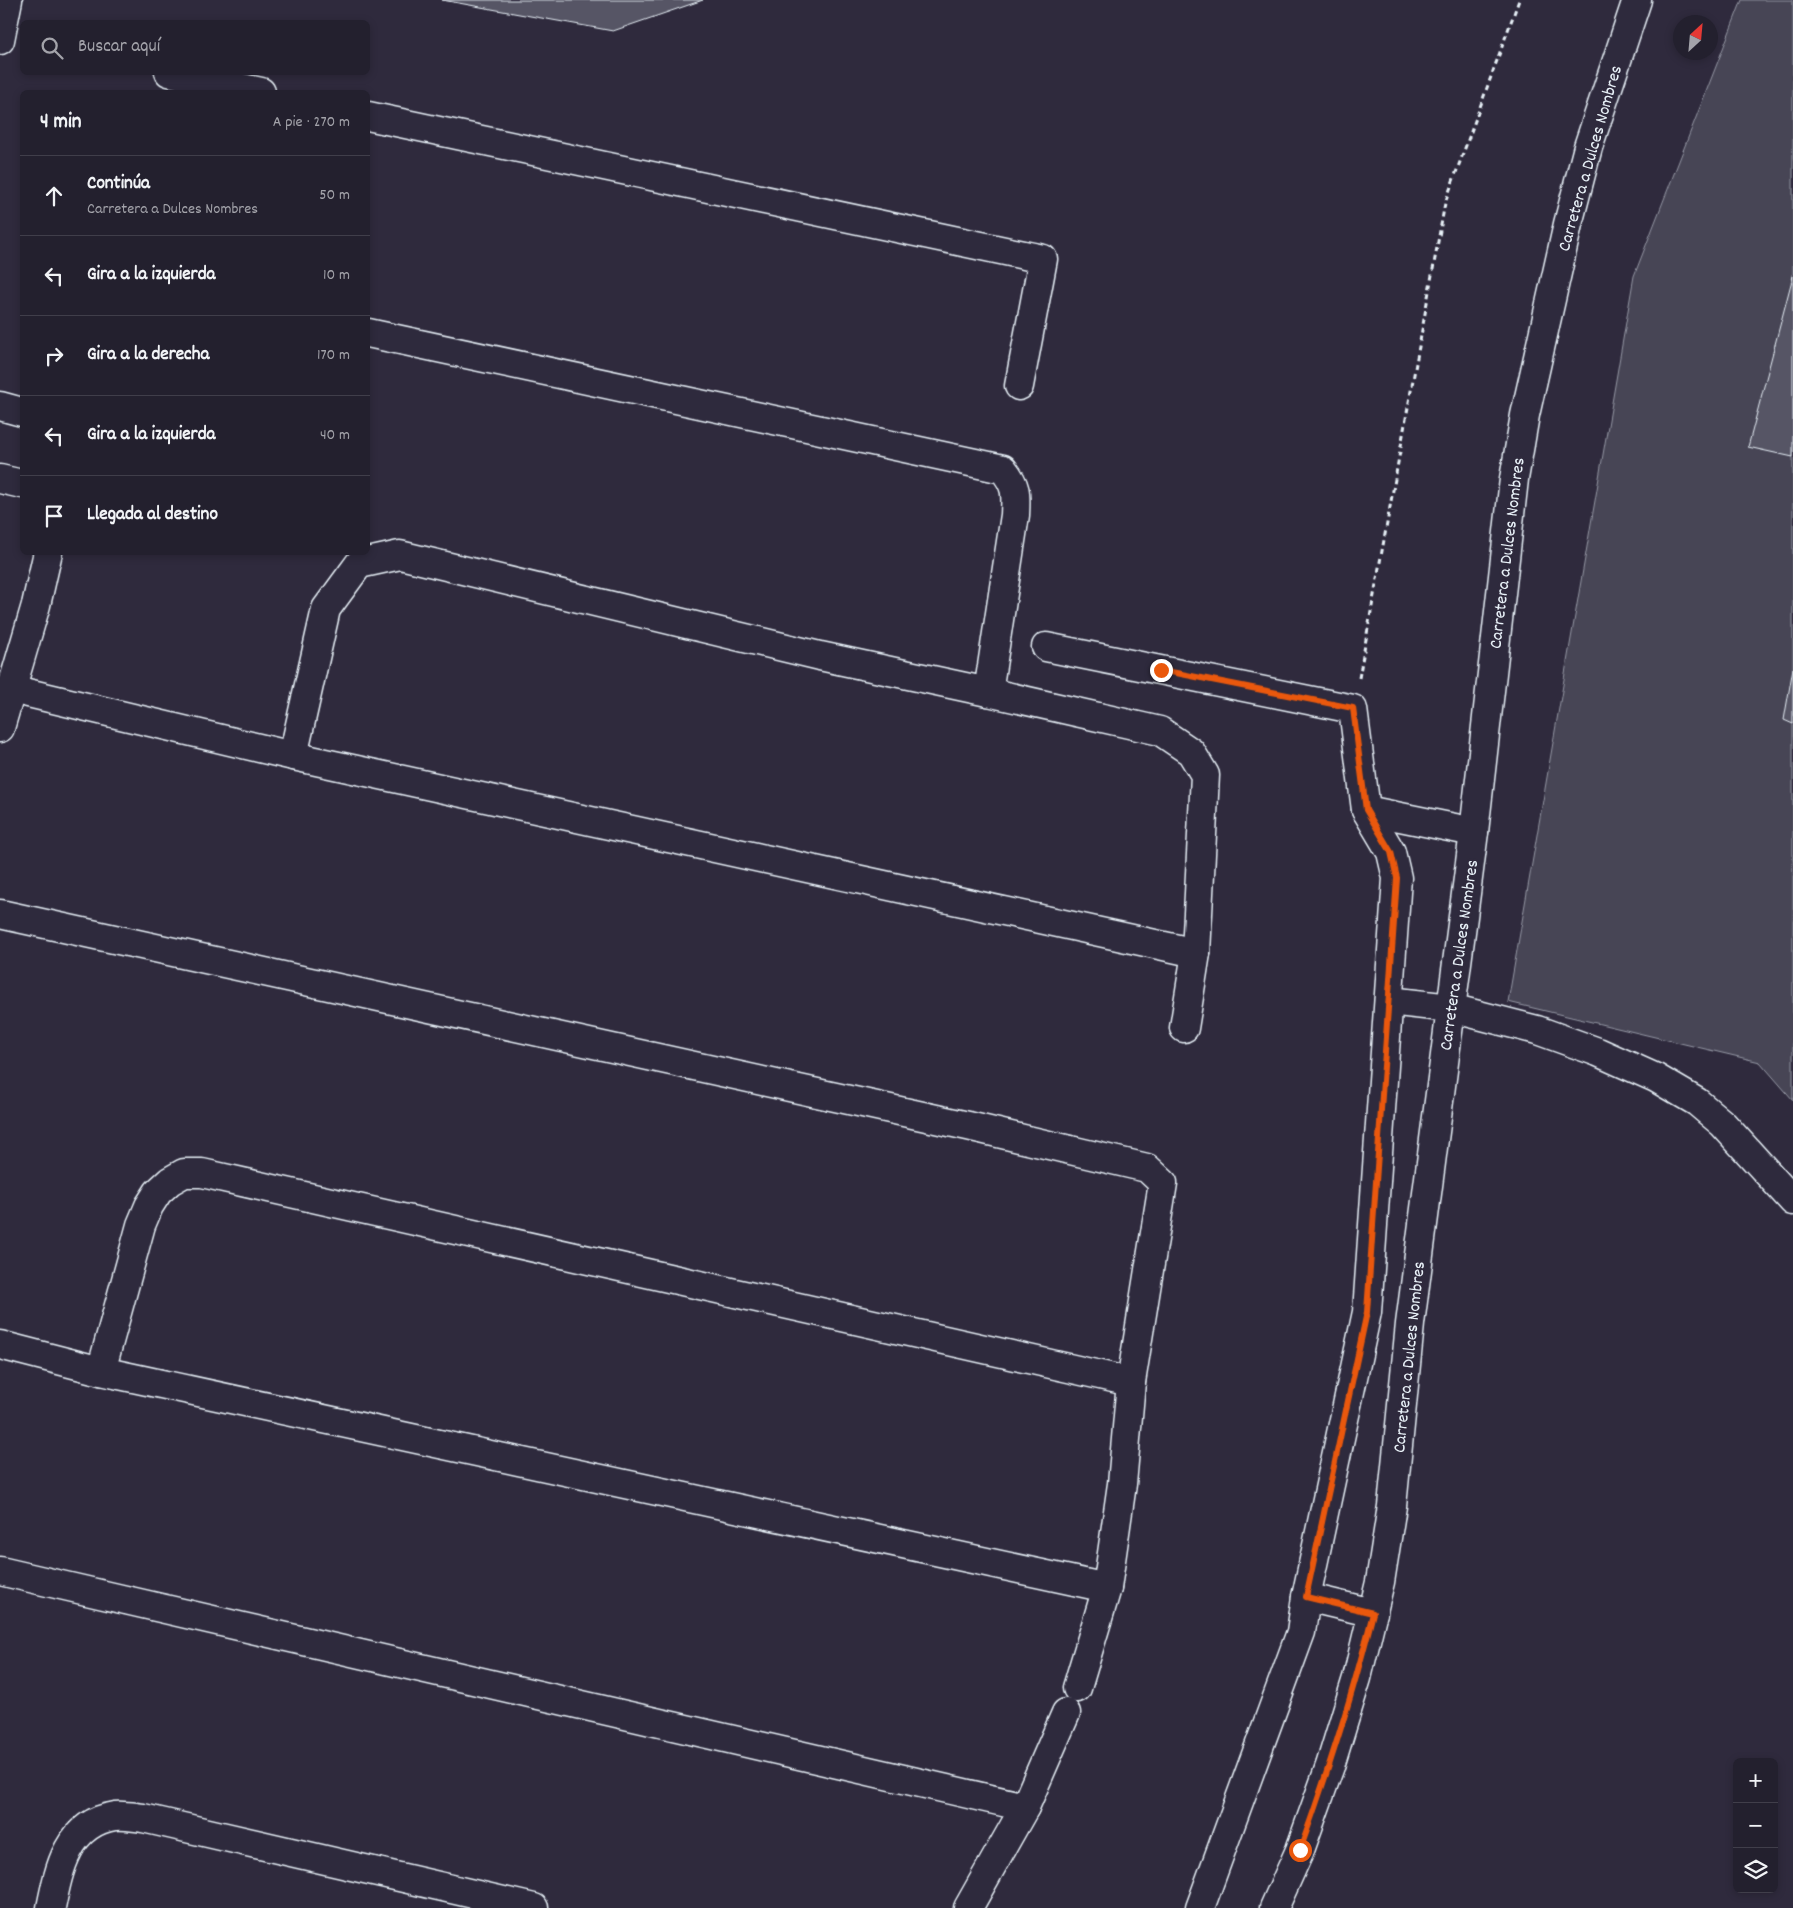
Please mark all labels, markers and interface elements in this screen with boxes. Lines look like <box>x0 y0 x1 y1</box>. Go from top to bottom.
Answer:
north arrow <box>1673 15 1718 60</box>
search box <box>20 20 370 75</box>
icon: search <box>38 34 66 62</box>
text: Buscar aquí <box>78 34 160 61</box>
street label: Carretera a Dulces Nombres <box>1553 63 1630 255</box>
text: 4 min <box>40 108 82 138</box>
text: A pie · 270 m <box>273 111 350 134</box>
text: Continúa <box>87 171 150 198</box>
icon: ahead <box>40 182 68 210</box>
text: 50 m <box>319 184 350 207</box>
text: Carretera a Dulces Nombres <box>87 198 258 221</box>
icon: left <box>40 262 68 290</box>
text: Gira a la izquierda <box>87 262 215 289</box>
text: 10 m <box>323 264 350 287</box>
icon: right <box>40 342 68 370</box>
text: Gira a la derecha <box>87 342 209 369</box>
text: 170 m <box>317 344 350 367</box>
icon: left <box>40 422 68 450</box>
text: Gira a la izquierda <box>87 422 215 449</box>
text: 40 m <box>320 424 350 447</box>
street label: Carretera a Dulces Nombres <box>1484 456 1533 650</box>
icon: arrive <box>40 502 68 530</box>
text: Llegada al destino <box>87 502 218 529</box>
route end <box>1150 659 1173 682</box>
street label: Carretera a Dulces Nombres <box>1435 858 1486 1052</box>
street label: Carretera a Dulces Nombres <box>1388 1260 1433 1454</box>
map controls <box>1733 1758 1778 1893</box>
button: + <box>1733 1758 1778 1803</box>
button: − <box>1733 1803 1778 1848</box>
route start <box>1289 1839 1312 1862</box>
button: layers <box>1733 1848 1778 1893</box>

